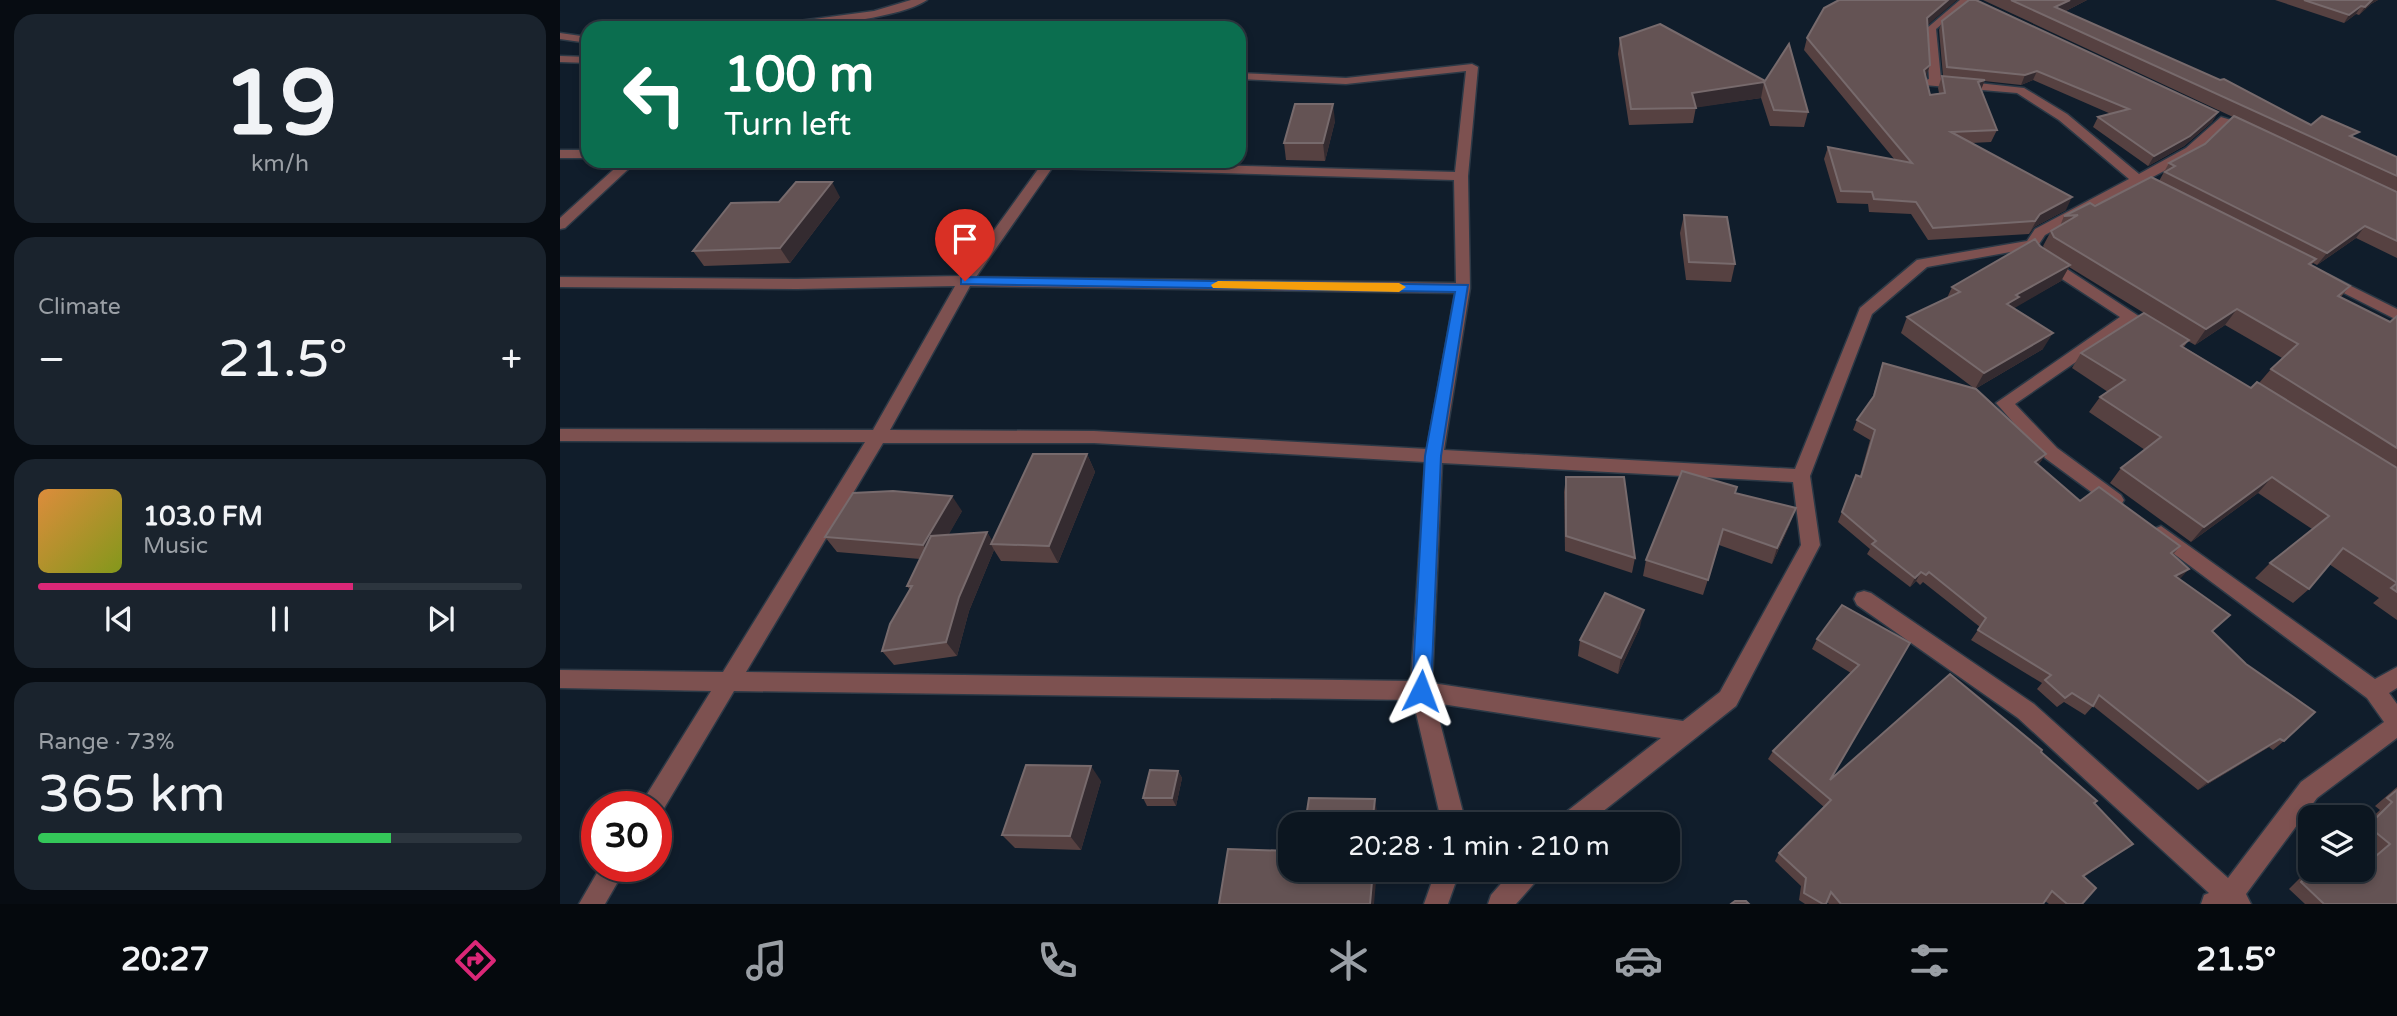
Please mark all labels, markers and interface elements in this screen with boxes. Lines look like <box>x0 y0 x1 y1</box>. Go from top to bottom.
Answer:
text: 100 m <box>724 46 874 105</box>
text: 19 <box>223 49 337 159</box>
icon: left <box>609 49 700 140</box>
text: Turn left <box>724 106 851 144</box>
text: km/h <box>251 150 309 178</box>
pin <box>935 209 995 281</box>
icon: arrive <box>946 220 984 258</box>
text: Climate <box>38 293 121 321</box>
text: 21.5° <box>218 328 348 391</box>
text: − <box>38 337 65 383</box>
text: + <box>501 337 522 383</box>
text: 103.0 FM <box>143 501 263 532</box>
text: Music <box>143 532 208 560</box>
icon: previous <box>100 600 138 638</box>
icon: pause <box>261 600 299 638</box>
icon: next <box>422 600 460 638</box>
position arrow <box>1384 654 1458 728</box>
text: Range · 73% <box>38 728 174 756</box>
text: 365 km <box>38 763 226 826</box>
speed limit sign: 30 <box>581 791 672 882</box>
map controls <box>2298 805 2375 882</box>
button: layers <box>2298 805 2375 882</box>
text: 20:28 · 1 min · 210 m <box>1348 831 1610 862</box>
icon: directions <box>451 936 500 985</box>
icon: music <box>742 936 791 985</box>
icon: phone <box>1033 936 1082 985</box>
icon: climate <box>1324 936 1373 985</box>
icon: car <box>1614 936 1663 985</box>
icon: filters <box>1905 936 1954 985</box>
text: 20:27 <box>121 941 210 979</box>
text: 21.5° <box>2196 941 2276 979</box>

